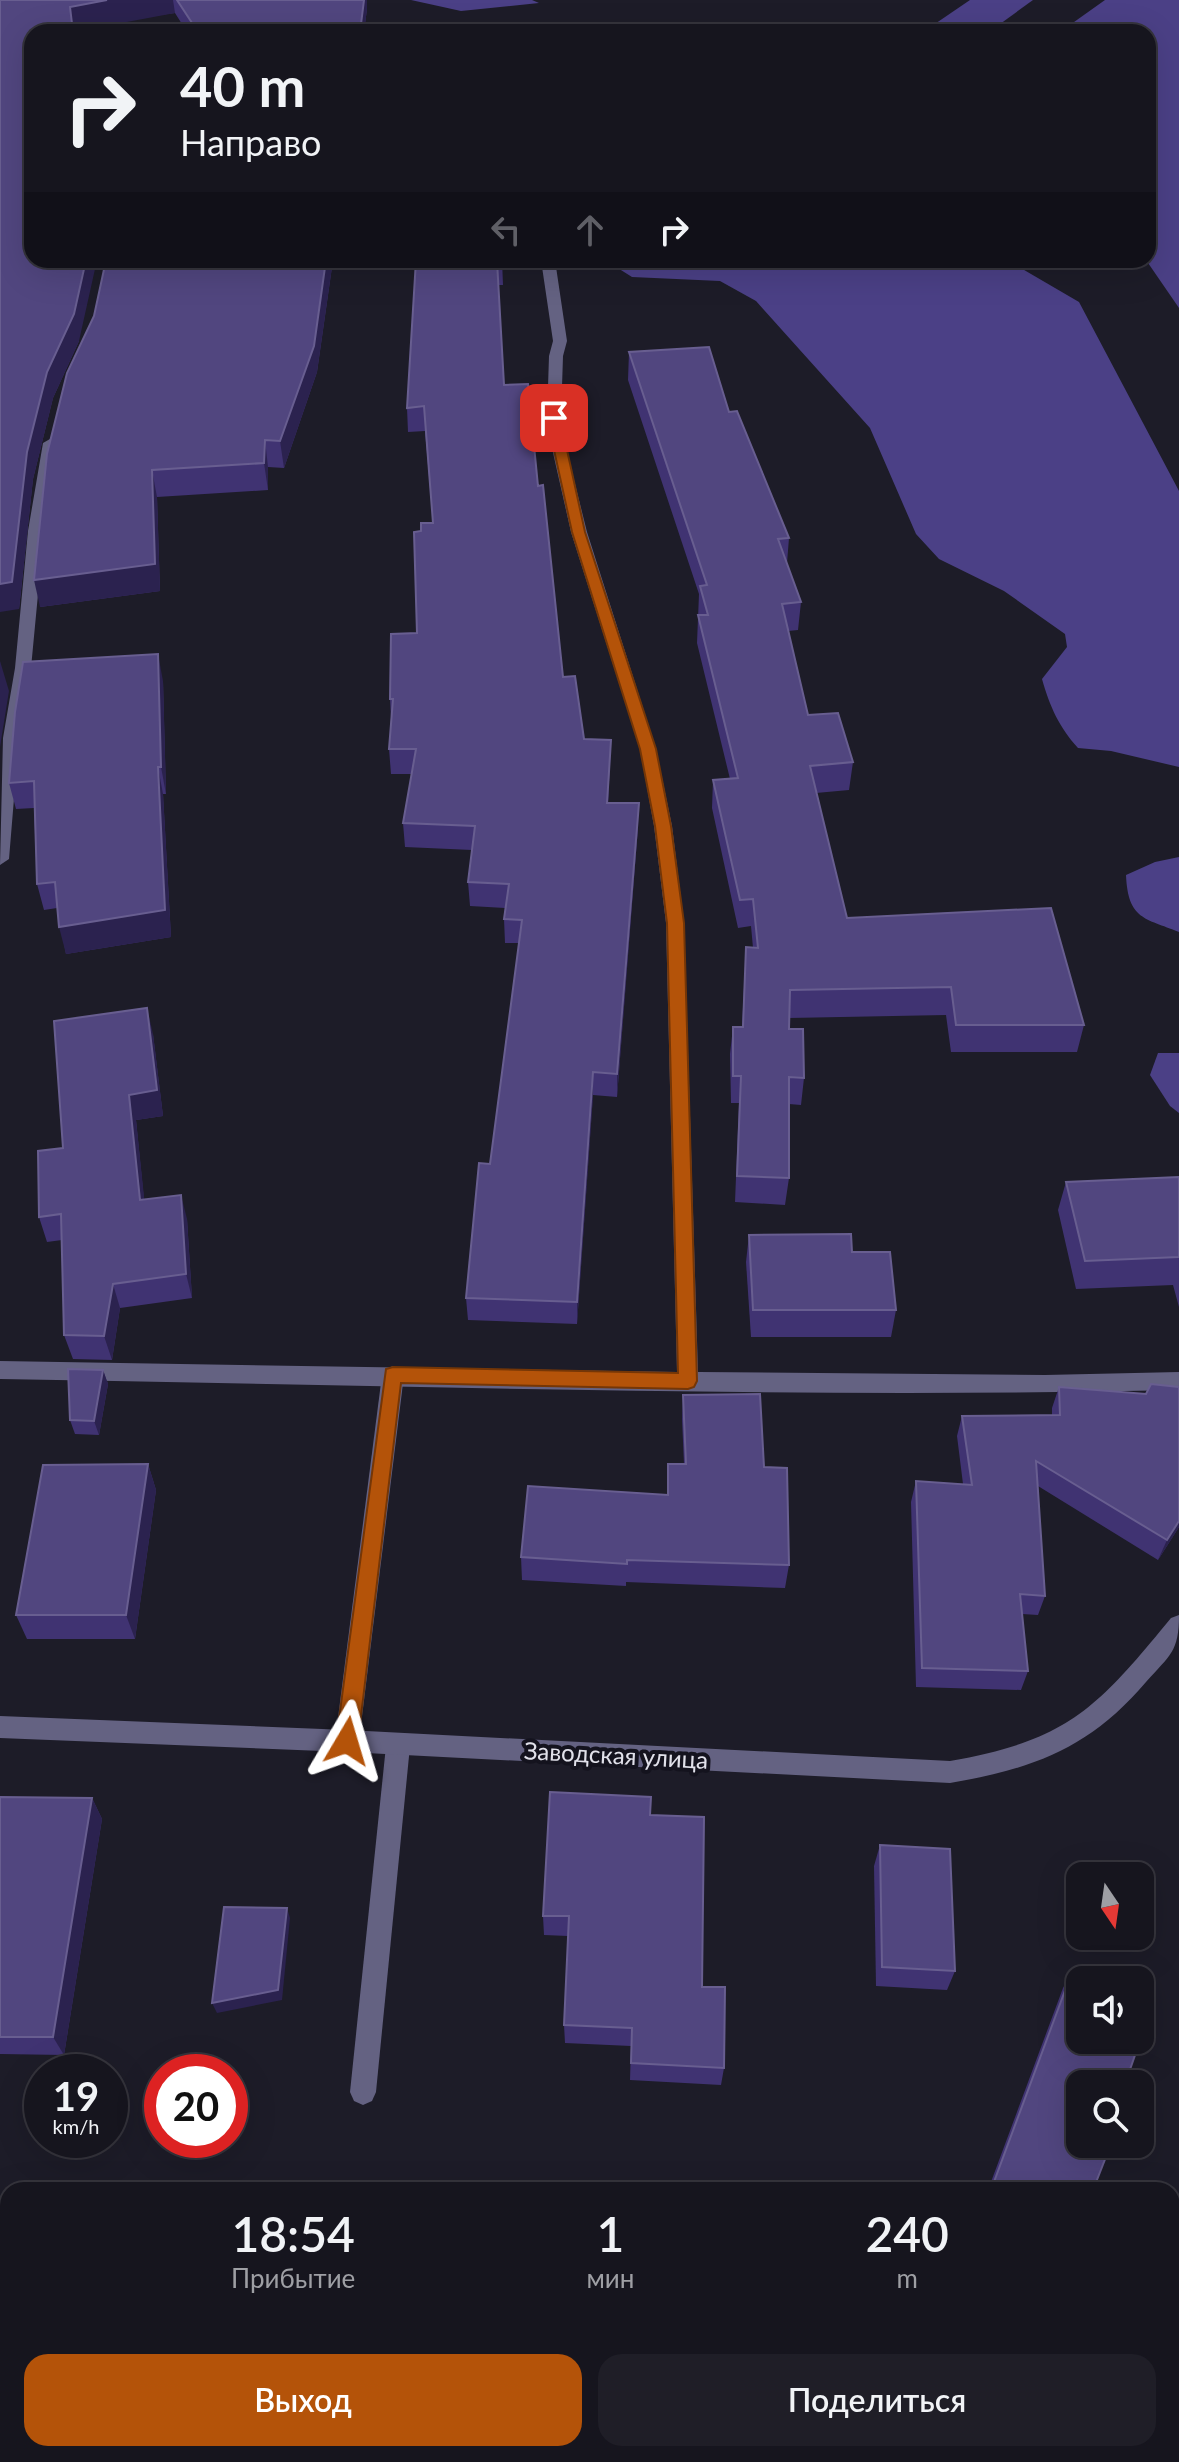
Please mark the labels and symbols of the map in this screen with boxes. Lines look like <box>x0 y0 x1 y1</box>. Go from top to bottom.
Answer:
pin <box>520 384 588 452</box>
position arrow <box>305 1699 389 1783</box>
street label: Заводская улица <box>523 1735 709 1774</box>
north arrow <box>1066 1862 1154 1950</box>
speed limit sign: 20 <box>144 2054 248 2158</box>

